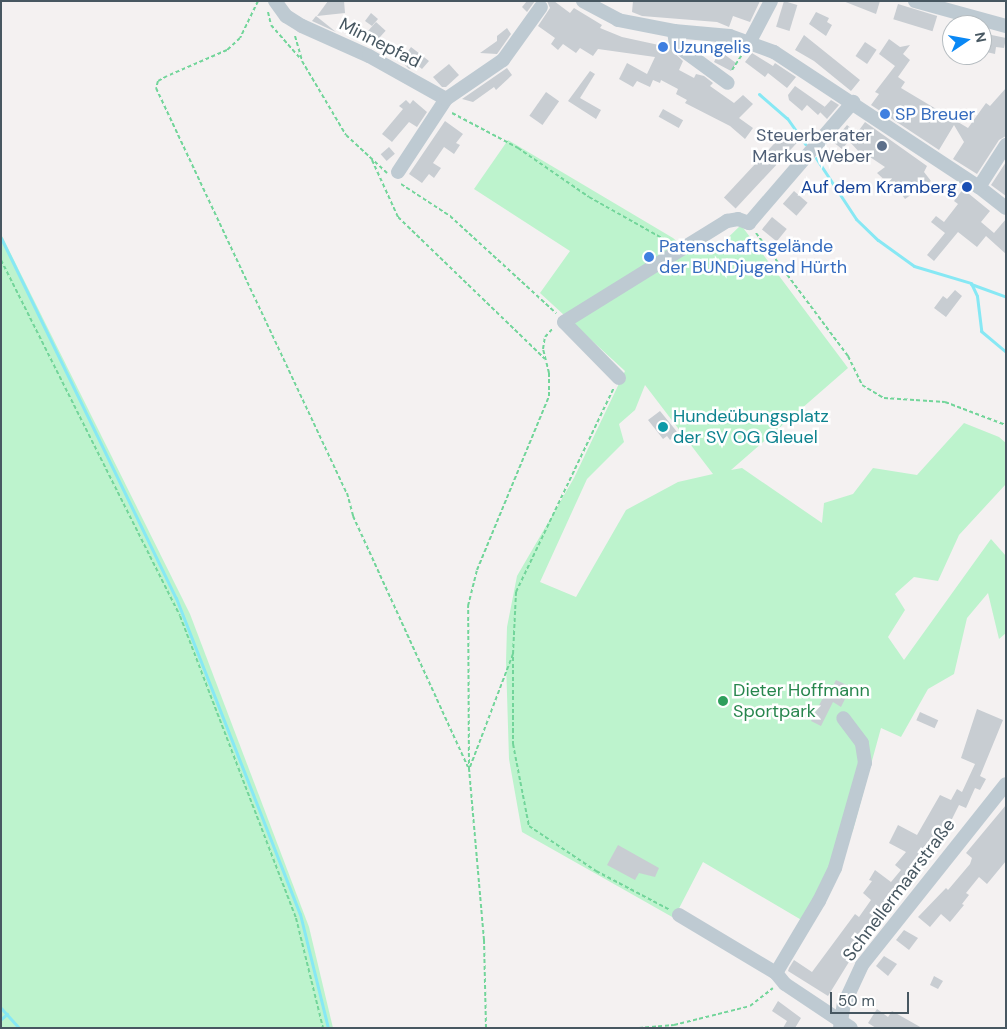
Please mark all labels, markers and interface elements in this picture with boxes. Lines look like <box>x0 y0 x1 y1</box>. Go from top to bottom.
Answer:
street label: Minnepfad <box>336 13 424 73</box>
north arrow <box>942 15 992 65</box>
text: N <box>971 30 991 44</box>
place label: Uzungelis <box>673 36 751 58</box>
marker: Uzungelis <box>657 41 669 53</box>
place label: SP Breuer <box>895 103 975 125</box>
marker: SP Breuer <box>879 108 891 120</box>
place label: Steuerberater Markus Weber <box>752 125 872 168</box>
marker: Steuerberater Markus Weber <box>876 140 888 152</box>
place label: Auf dem Kramberg <box>801 176 957 198</box>
marker: Auf dem Kramberg <box>961 181 973 193</box>
place label: Patenschaftsgelände der BUNDjugend Hürth <box>659 236 847 278</box>
marker: Patenschaftsgelände der BUNDjugend Hürth <box>643 251 655 263</box>
place label: Hundeübungsplatz der SV OG Gleuel <box>673 406 829 448</box>
marker: Hundeübungsplatz der SV OG Gleuel <box>657 421 669 433</box>
place label: Dieter Hoffmann Sportpark <box>733 680 870 722</box>
marker: Dieter Hoffmann Sportpark <box>717 695 729 707</box>
street label: Schnellermaarstraße <box>838 814 960 966</box>
scale bar <box>832 982 911 1014</box>
text: 50 m <box>838 991 875 1011</box>

